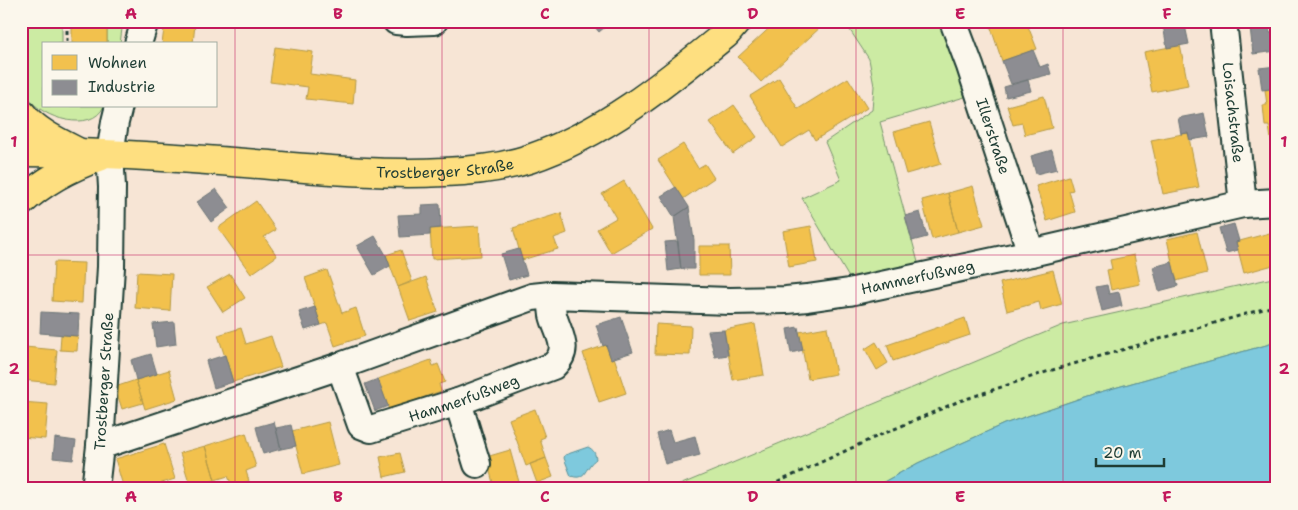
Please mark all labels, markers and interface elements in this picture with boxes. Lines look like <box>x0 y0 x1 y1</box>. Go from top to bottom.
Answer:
text: A <box>125 3 137 24</box>
text: B <box>333 3 343 24</box>
text: C <box>540 3 550 24</box>
text: D <box>747 3 759 24</box>
text: E <box>955 3 965 24</box>
text: F <box>1162 3 1172 24</box>
legend <box>42 42 218 108</box>
text: Wohnen <box>88 53 147 73</box>
street label: Loisachstraße <box>1218 61 1248 164</box>
text: Industrie <box>88 77 155 97</box>
street label: Illerstraße <box>971 96 1015 177</box>
text: 1 <box>10 131 18 152</box>
text: 1 <box>1280 131 1288 152</box>
street label: Trostberger Straße <box>376 154 516 183</box>
street label: Hammerfußweg <box>859 255 976 299</box>
street label: Trostberger Straße <box>90 312 118 452</box>
text: 2 <box>8 358 20 379</box>
text: 2 <box>1278 358 1290 379</box>
street label: Hammerfußweg <box>406 370 522 427</box>
scale bar <box>1096 435 1163 467</box>
text: 20 m <box>1103 443 1142 463</box>
text: A <box>125 486 137 507</box>
text: B <box>333 486 343 507</box>
text: C <box>540 486 550 507</box>
text: D <box>747 486 759 507</box>
text: E <box>955 486 965 507</box>
text: F <box>1162 486 1172 507</box>

